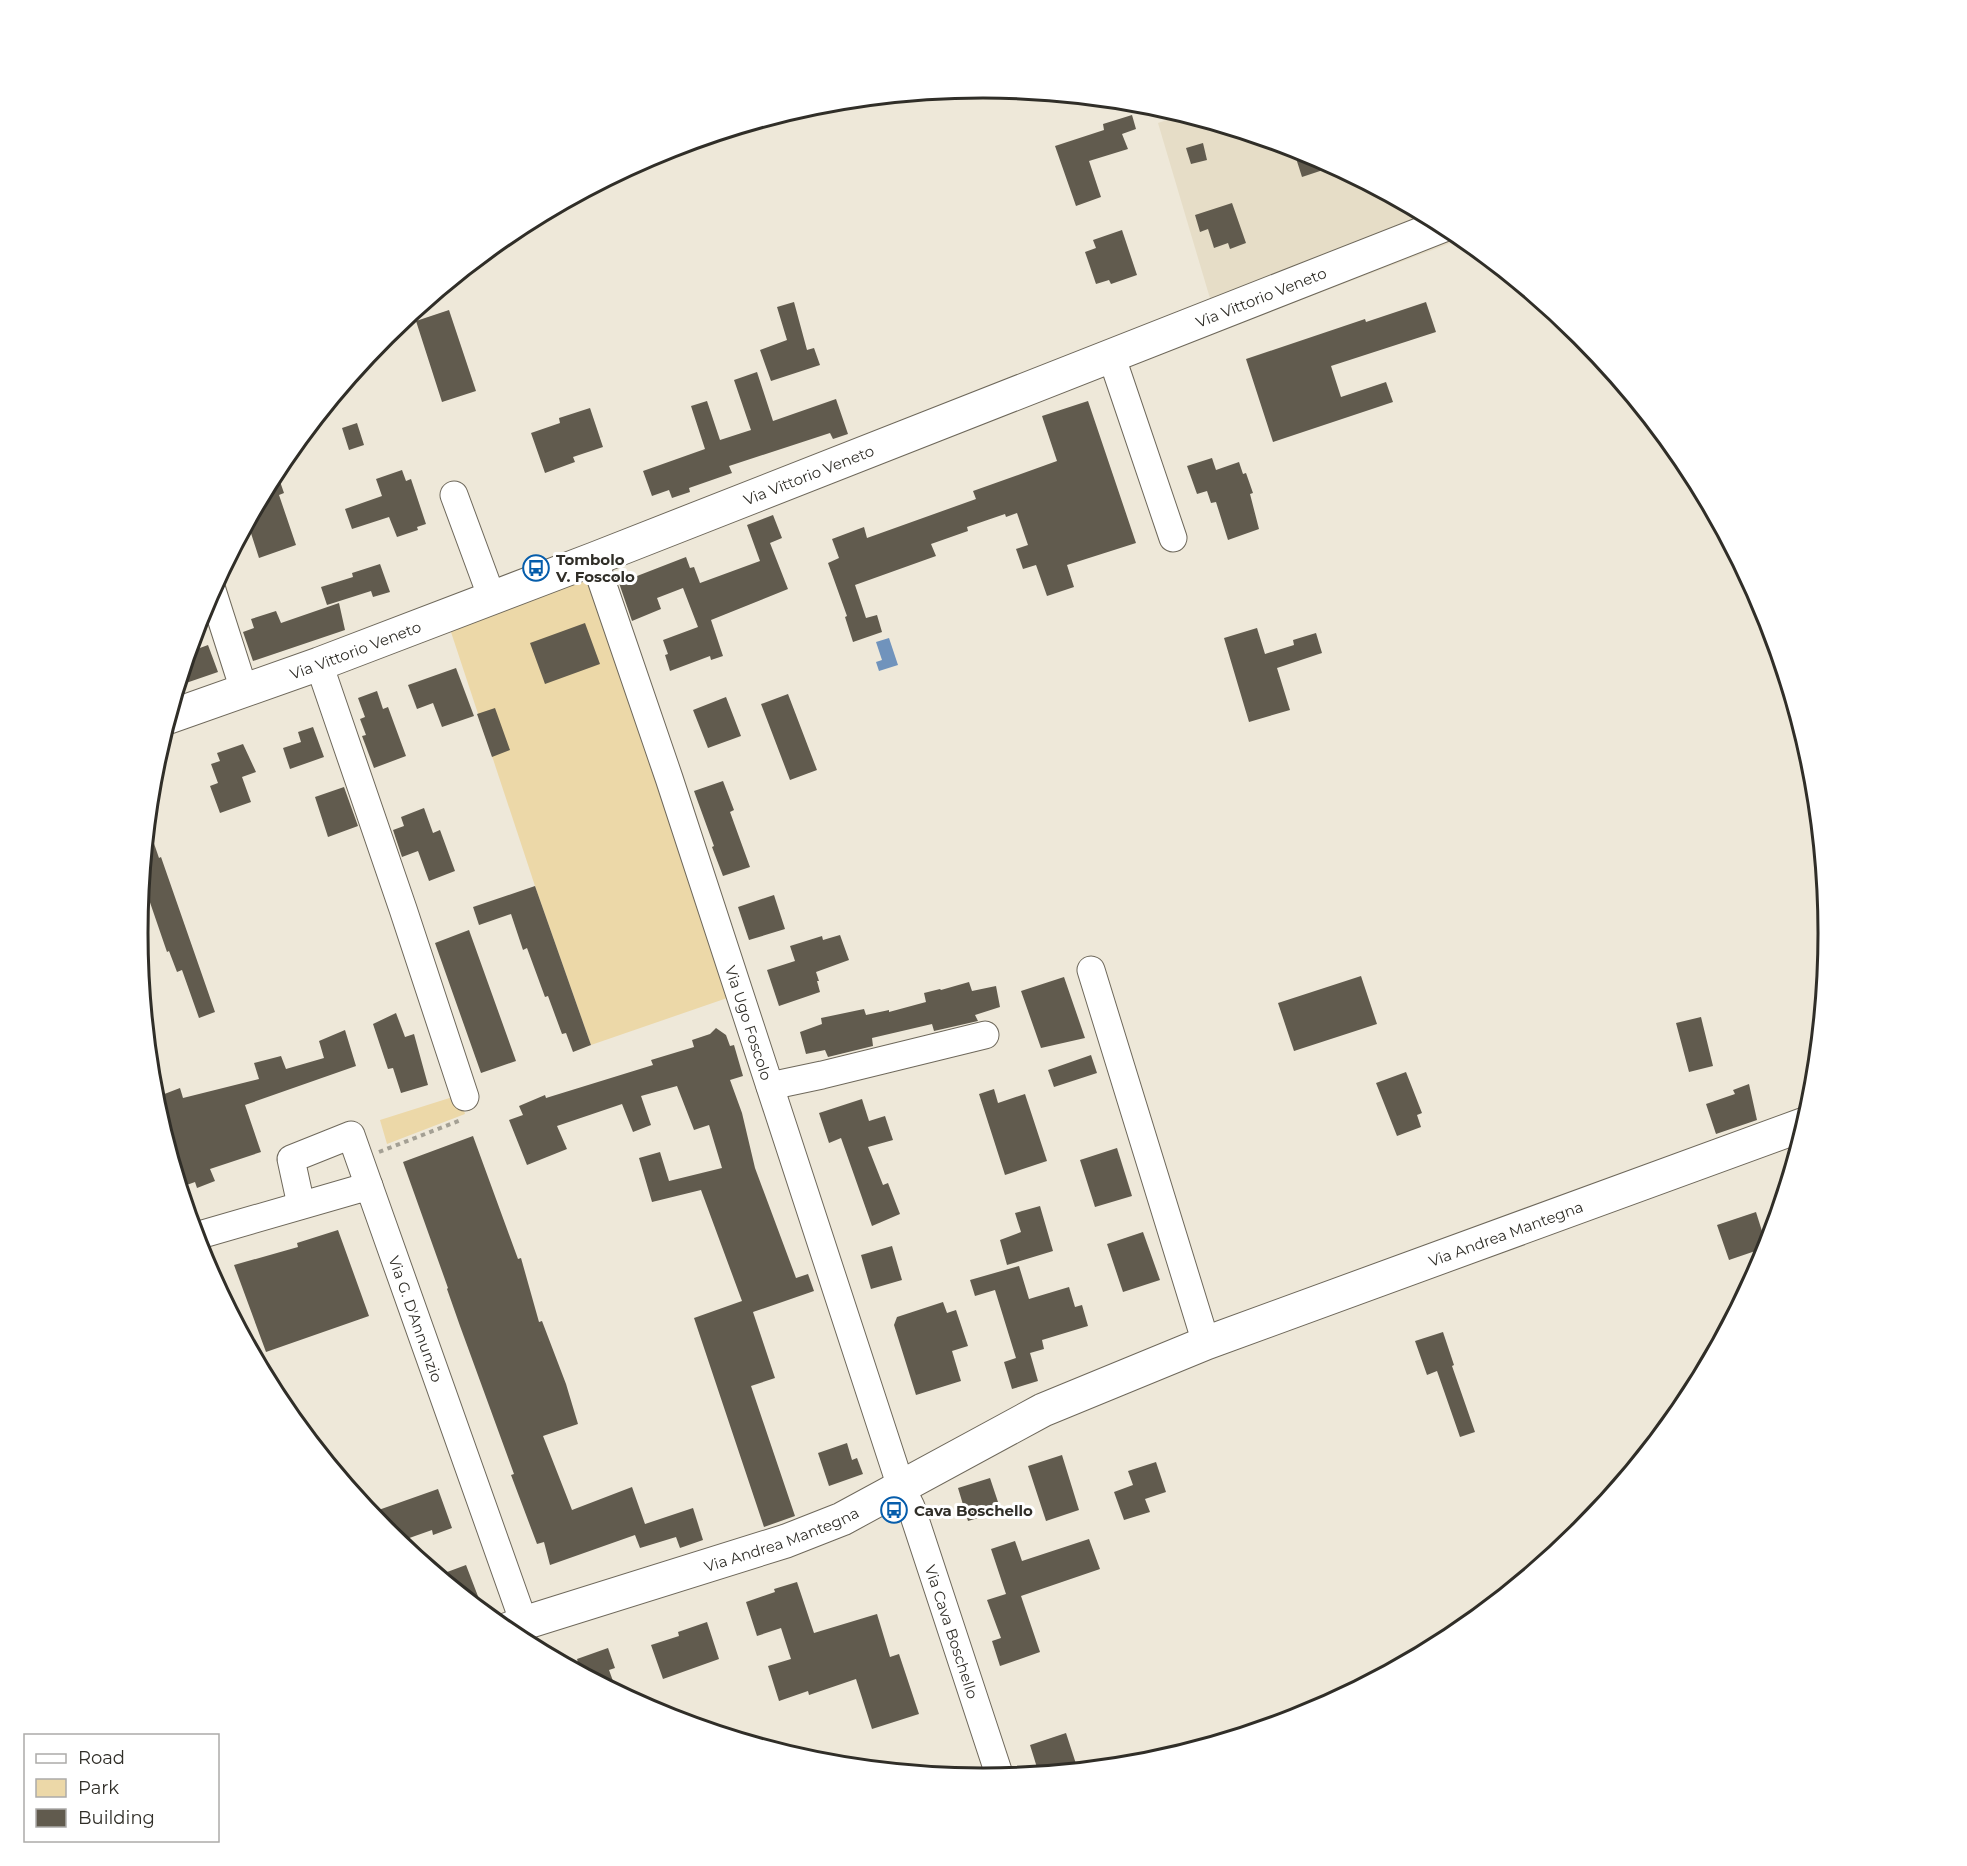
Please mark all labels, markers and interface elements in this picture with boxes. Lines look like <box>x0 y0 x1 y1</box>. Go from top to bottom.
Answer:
street label: Via Vittorio Veneto <box>1193 263 1329 331</box>
street label: Via Vittorio Veneto <box>741 440 877 509</box>
place label: Tombolo V. Foscolo <box>555 550 635 586</box>
bus stop icon: Tombolo V. Foscolo <box>521 553 551 583</box>
street label: Via Vittorio Veneto <box>287 617 424 683</box>
street label: Via Ugo Foscolo <box>721 963 777 1083</box>
street label: Via Andrea Mantegna <box>1426 1197 1586 1270</box>
street label: Via G. D'Annunzio <box>385 1253 447 1385</box>
bus stop icon: Cava Boschello <box>879 1495 909 1525</box>
place label: Cava Boschello <box>914 1501 1033 1520</box>
street label: Via Andrea Mantegna <box>702 1502 862 1576</box>
street label: Via Cava Boschello <box>921 1562 983 1701</box>
legend <box>24 1734 219 1842</box>
text: Road <box>78 1747 125 1769</box>
text: Park <box>78 1777 119 1799</box>
text: Building <box>78 1807 155 1829</box>

